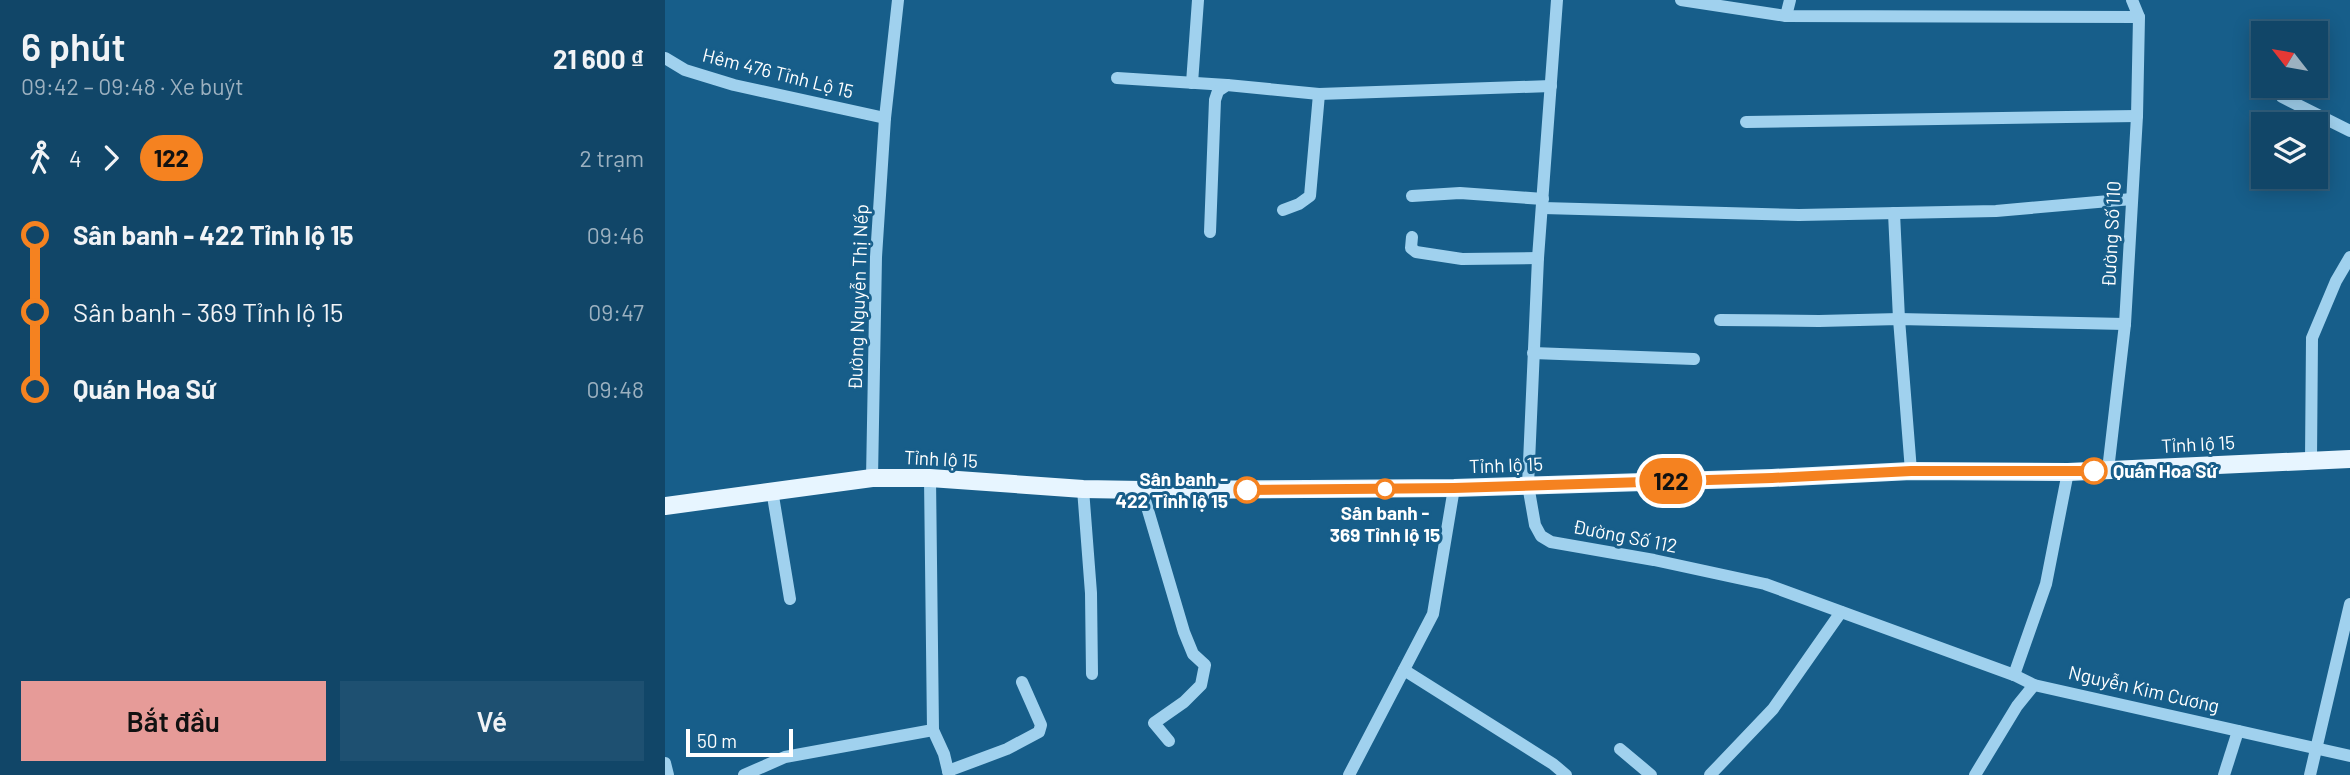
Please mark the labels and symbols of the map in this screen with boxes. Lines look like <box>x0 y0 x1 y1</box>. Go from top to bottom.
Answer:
north arrow <box>2251 21 2327 98</box>
street label: Hẻm 476 Tỉnh Lộ 15 <box>700 43 856 102</box>
street label: Đường Số 110 <box>2096 180 2125 288</box>
street label: Đường Nguyễn Thị Nếp <box>843 203 872 390</box>
street label: Tỉnh lộ 15 <box>2160 430 2235 457</box>
street label: Tỉnh lộ 15 <box>904 445 979 472</box>
street label: Tỉnh lộ 15 <box>1469 452 1543 477</box>
line badge: 122 <box>1631 458 1711 504</box>
marker: Quán Hoa Sứ <box>2081 458 2107 484</box>
place label: Quán Hoa Sứ <box>2113 459 2218 482</box>
place label: Sân banh - 422 Tỉnh lộ 15 <box>1115 467 1228 512</box>
marker: Sân banh - 422 Tỉnh lộ 15 <box>1234 477 1260 503</box>
marker: Sân banh - 369 Tỉnh lộ 15 <box>1375 479 1395 499</box>
place label: Sân banh - 369 Tỉnh lộ 15 <box>1330 501 1440 546</box>
street label: Đường Số 112 <box>1571 514 1679 557</box>
street label: Nguyễn Kim Cương <box>2066 660 2222 717</box>
scale bar <box>686 726 793 758</box>

